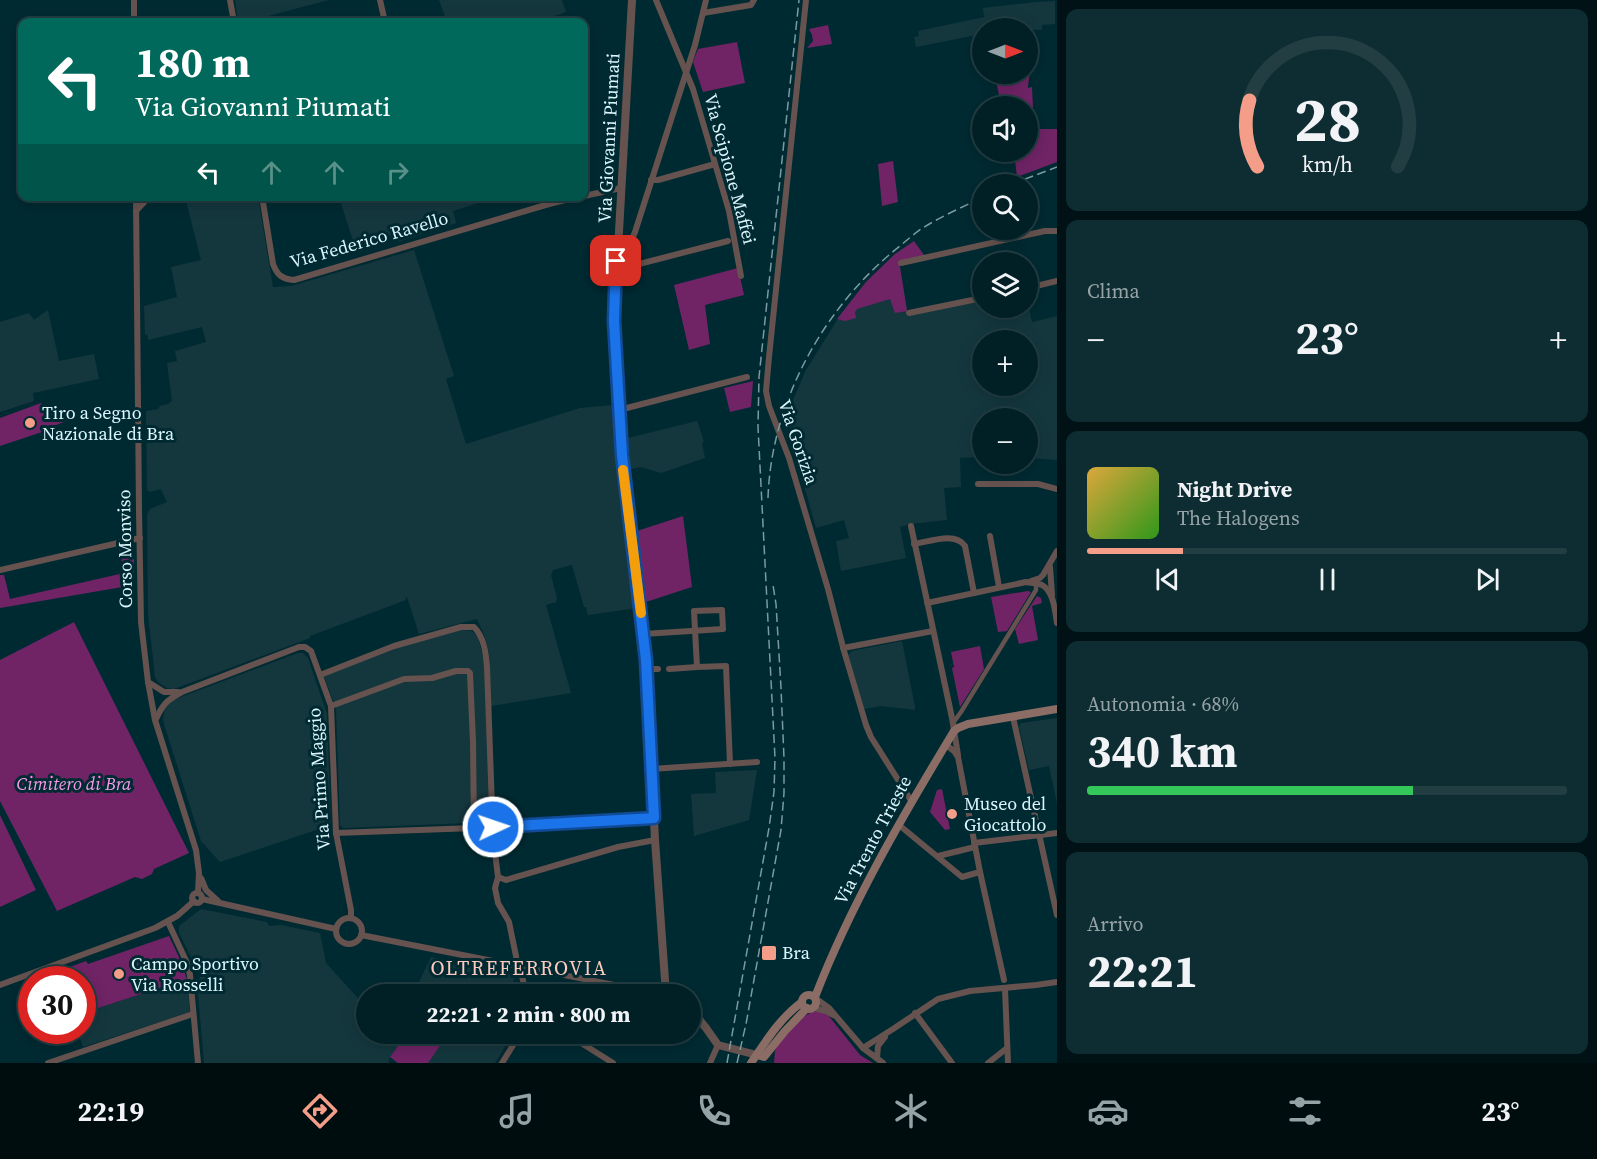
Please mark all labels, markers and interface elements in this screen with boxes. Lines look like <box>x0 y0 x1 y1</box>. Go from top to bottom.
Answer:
north arrow <box>972 18 1038 84</box>
map controls <box>972 18 1038 474</box>
text: 180 m <box>135 33 250 91</box>
icon: left <box>36 42 114 120</box>
street label: Via Giovanni Piumati <box>592 52 625 224</box>
text: 28 <box>1293 76 1361 162</box>
text: Via Giovanni Piumati <box>135 88 390 125</box>
street label: Via Scipione Maffei <box>698 91 763 247</box>
button: sound <box>972 96 1038 162</box>
text: km/h <box>1301 150 1353 179</box>
icon: left <box>192 156 225 189</box>
icon: ahead <box>255 156 288 189</box>
icon: ahead <box>318 156 351 189</box>
icon: right <box>381 156 414 189</box>
button: search <box>972 174 1038 240</box>
street label: Via Federico Ravello <box>287 205 451 274</box>
pin <box>590 235 641 286</box>
icon: arrive <box>599 244 632 277</box>
button: layers <box>972 252 1038 318</box>
text: Clima <box>1087 277 1140 305</box>
text: 23° <box>1295 307 1359 369</box>
text: − <box>1087 317 1105 362</box>
text: + <box>1549 317 1567 362</box>
button: + <box>972 330 1038 396</box>
street label: Via Gorizia <box>772 396 825 488</box>
place label: Tiro a Segno Nazionale di Bra <box>42 400 175 446</box>
button: − <box>972 408 1038 474</box>
marker: Tiro a Segno Nazionale di Bra <box>23 416 37 430</box>
text: Night Drive <box>1177 474 1292 504</box>
street label: Corso Monviso <box>111 489 138 609</box>
text: The Halogens <box>1177 504 1300 532</box>
icon: previous <box>1151 563 1184 596</box>
icon: pause <box>1311 563 1344 596</box>
icon: next <box>1471 563 1504 596</box>
text: Autonomia · 68% <box>1087 690 1239 718</box>
street label: Via Primo Maggio <box>301 707 336 851</box>
text: 340 km <box>1087 720 1238 782</box>
park label: Cimitero di Bra <box>17 771 132 796</box>
street label: Via Trento Trieste <box>828 771 917 909</box>
place label: Museo del Giocattolo <box>964 791 1046 837</box>
position arrow <box>461 795 525 859</box>
marker: Museo del Giocattolo <box>945 807 959 821</box>
text: Arrivo <box>1087 910 1144 938</box>
place label: Bra <box>782 940 811 965</box>
text: 22:21 <box>1087 940 1198 1002</box>
marker: Bra <box>760 944 778 962</box>
place label: Campo Sportivo Via Rosselli <box>131 951 259 997</box>
district label: OLTREFERROVIA <box>430 954 608 982</box>
speed limit sign: 30 <box>18 966 96 1044</box>
marker: Campo Sportivo Via Rosselli <box>112 967 126 981</box>
text: 22:21 · 2 min · 800 m <box>427 999 630 1029</box>
icon: directions <box>299 1090 341 1132</box>
icon: music <box>496 1090 538 1132</box>
icon: phone <box>693 1090 735 1132</box>
icon: climate <box>890 1090 932 1132</box>
icon: car <box>1087 1090 1129 1132</box>
icon: filters <box>1284 1090 1326 1132</box>
text: 22:19 <box>78 1093 144 1130</box>
text: 23° <box>1481 1093 1519 1130</box>

